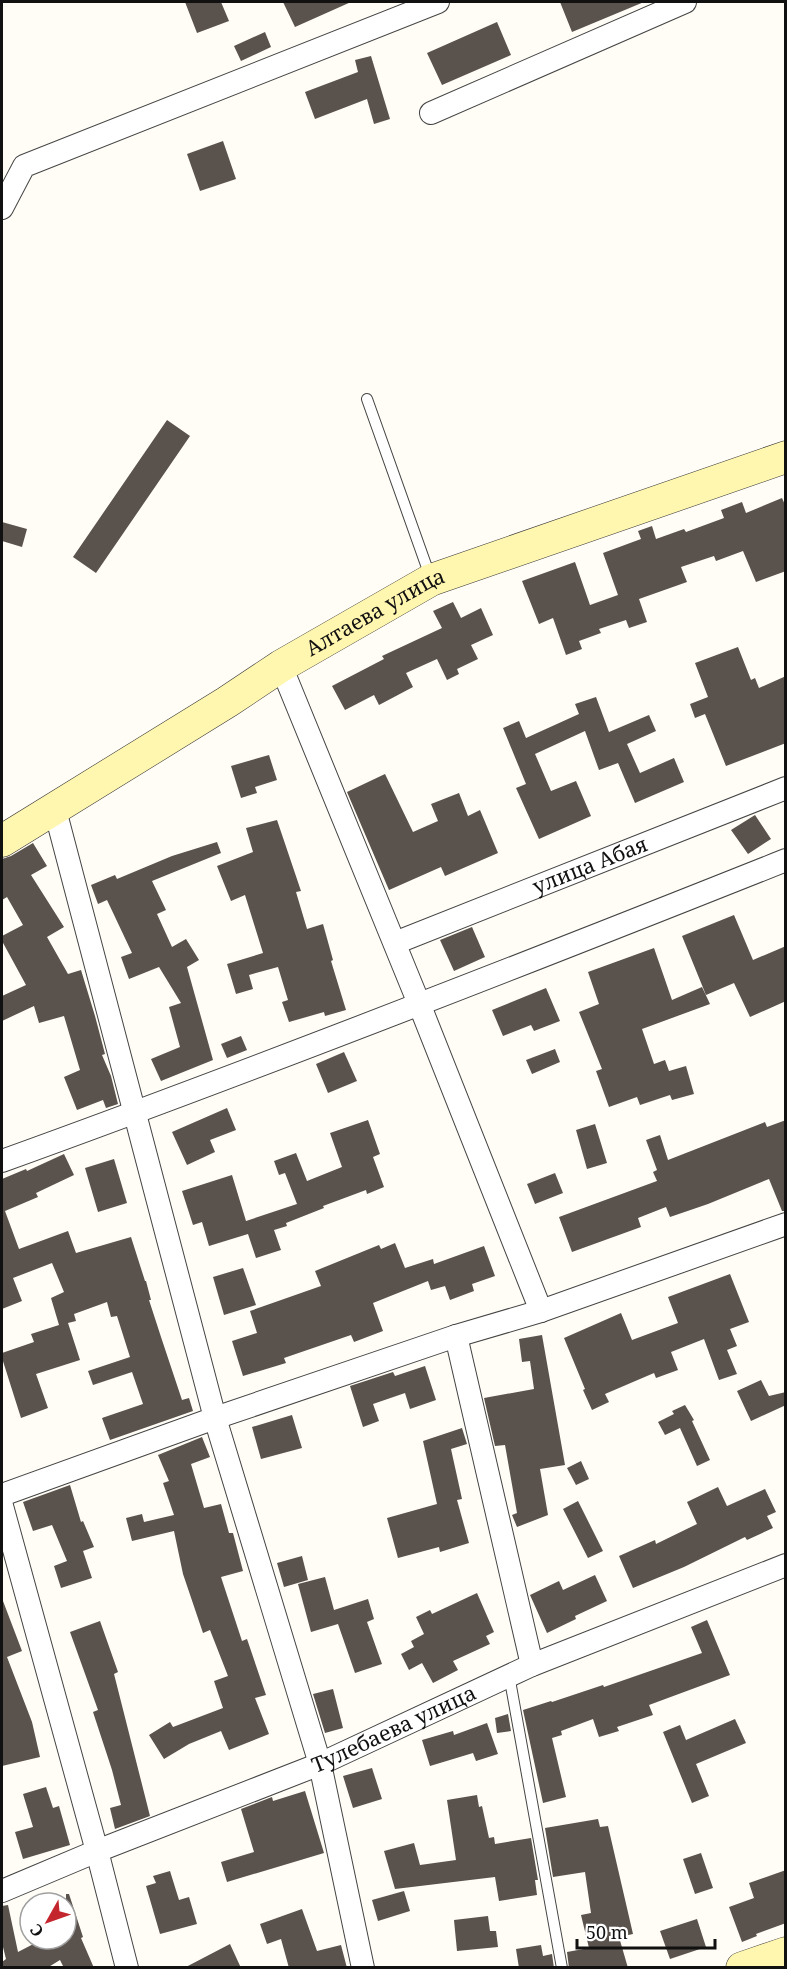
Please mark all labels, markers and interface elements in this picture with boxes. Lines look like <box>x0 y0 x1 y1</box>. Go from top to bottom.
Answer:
street label: Алтаева улица <box>300 561 448 662</box>
street label: улица Абая <box>528 829 651 900</box>
street label: Тулебаева улица <box>307 1678 480 1779</box>
north arrow <box>18 1891 78 1951</box>
scale bar <box>577 1912 715 1950</box>
text: С <box>25 1920 48 1942</box>
text: 50 m <box>586 1920 628 1944</box>

